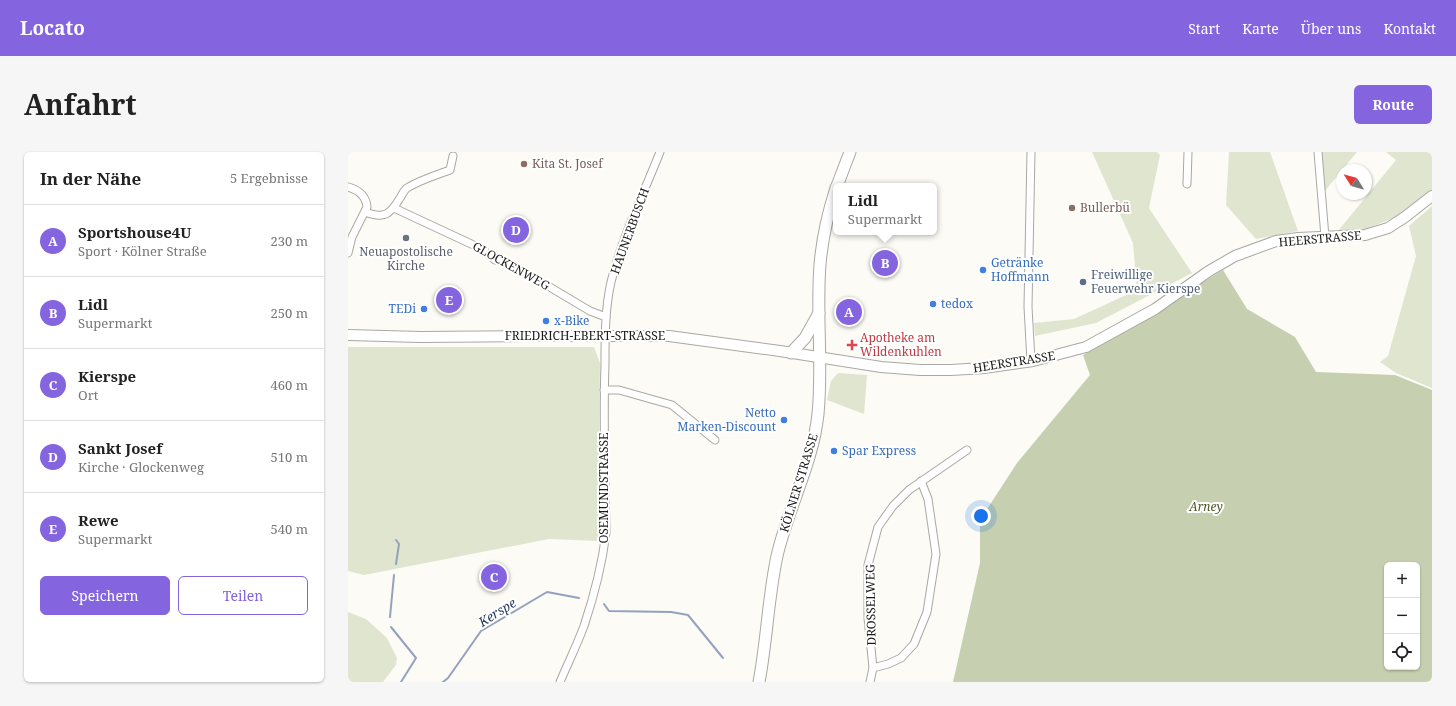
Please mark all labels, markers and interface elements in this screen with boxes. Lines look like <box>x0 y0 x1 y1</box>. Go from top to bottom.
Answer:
text: Locato <box>20 15 85 41</box>
text: Start <box>1188 19 1220 38</box>
text: Karte <box>1242 19 1279 38</box>
text: Über uns <box>1301 19 1361 38</box>
text: Kontakt <box>1383 19 1436 38</box>
text: Anfahrt <box>24 85 137 123</box>
button: Route <box>1354 85 1432 124</box>
place label: Kita St. Josef <box>532 155 604 172</box>
marker: Kita St. Josef <box>519 159 529 169</box>
north arrow <box>1336 164 1372 200</box>
text: In der Nähe <box>40 167 141 190</box>
text: 5 Ergebnisse <box>230 169 308 187</box>
popup <box>833 183 937 235</box>
street label: HAUNERBUSCH <box>606 185 653 276</box>
text: Lidl <box>848 190 878 210</box>
place label: Bullerbü <box>1080 199 1130 216</box>
marker: Bullerbü <box>1067 203 1077 213</box>
text: Supermarkt <box>848 210 922 228</box>
pin: D <box>503 215 529 245</box>
text: Sportshouse4U <box>78 222 191 242</box>
street label: HEERSTRASSE <box>1278 226 1362 251</box>
text: A <box>48 232 58 250</box>
text: 230 m <box>271 232 308 250</box>
marker: Neuapostolische Kirche <box>401 233 411 243</box>
street label: GLOCKENWEG <box>470 237 553 294</box>
text: Sport · Kölner Straße <box>78 242 207 260</box>
place label: Neuapostolische Kirche <box>359 243 453 274</box>
pin: B <box>872 248 898 278</box>
place label: Getränke Hoffmann <box>991 254 1050 285</box>
marker: Getränke Hoffmann <box>978 265 988 275</box>
place label: Freiwillige Feuerwehr Kierspe <box>1091 266 1200 297</box>
marker: Freiwillige Feuerwehr Kierspe <box>1078 277 1088 287</box>
pin: E <box>436 285 462 315</box>
text: Lidl <box>78 294 108 314</box>
place label: tedox <box>941 295 973 312</box>
pin: A <box>836 297 862 327</box>
marker: tedox <box>928 299 938 309</box>
place label: TEDi <box>389 300 416 317</box>
text: B <box>49 304 57 322</box>
text: 250 m <box>271 304 308 322</box>
marker: TEDi <box>419 304 429 314</box>
place label: x-Bike <box>554 312 590 329</box>
text: Supermarkt <box>78 314 152 332</box>
marker: x-Bike <box>541 316 551 326</box>
street label: FRIEDRICH-EBERT-STRASSE <box>505 327 665 344</box>
place label: Apotheke am Wildenkuhlen <box>860 329 942 360</box>
marker: Apotheke am Wildenkuhlen <box>847 340 857 350</box>
street label: HEERSTRASSE <box>972 347 1056 376</box>
text: Kierspe <box>78 366 136 386</box>
text: C <box>49 376 57 394</box>
text: 460 m <box>271 376 308 394</box>
text: Ort <box>78 386 98 404</box>
place label: Netto Marken-Discount <box>677 404 776 435</box>
marker: Netto Marken-Discount <box>779 415 789 425</box>
street label: KÖLNER STRASSE <box>775 431 822 534</box>
street label: OSEMUNDSTRASSE <box>595 432 612 544</box>
text: Sankt Josef <box>78 438 162 458</box>
place label: Spar Express <box>842 442 916 459</box>
marker: Spar Express <box>829 446 839 456</box>
text: D <box>48 448 58 466</box>
text: 510 m <box>271 448 308 466</box>
text: Kirche · Glockenweg <box>78 458 204 476</box>
park label: Arney <box>1188 498 1223 515</box>
your location <box>971 506 991 526</box>
text: Rewe <box>78 510 119 530</box>
text: E <box>49 520 57 538</box>
text: 540 m <box>271 520 308 538</box>
text: Supermarkt <box>78 530 152 548</box>
pin: C <box>481 562 507 592</box>
map controls <box>1384 562 1420 670</box>
button: + <box>1384 562 1420 598</box>
street label: DROSSELWEG <box>861 564 880 646</box>
button: Speichern <box>40 576 170 615</box>
button: Teilen <box>178 576 308 615</box>
water label: Kerspe <box>474 593 520 631</box>
button: − <box>1384 598 1420 634</box>
button: locate <box>1384 634 1420 670</box>

